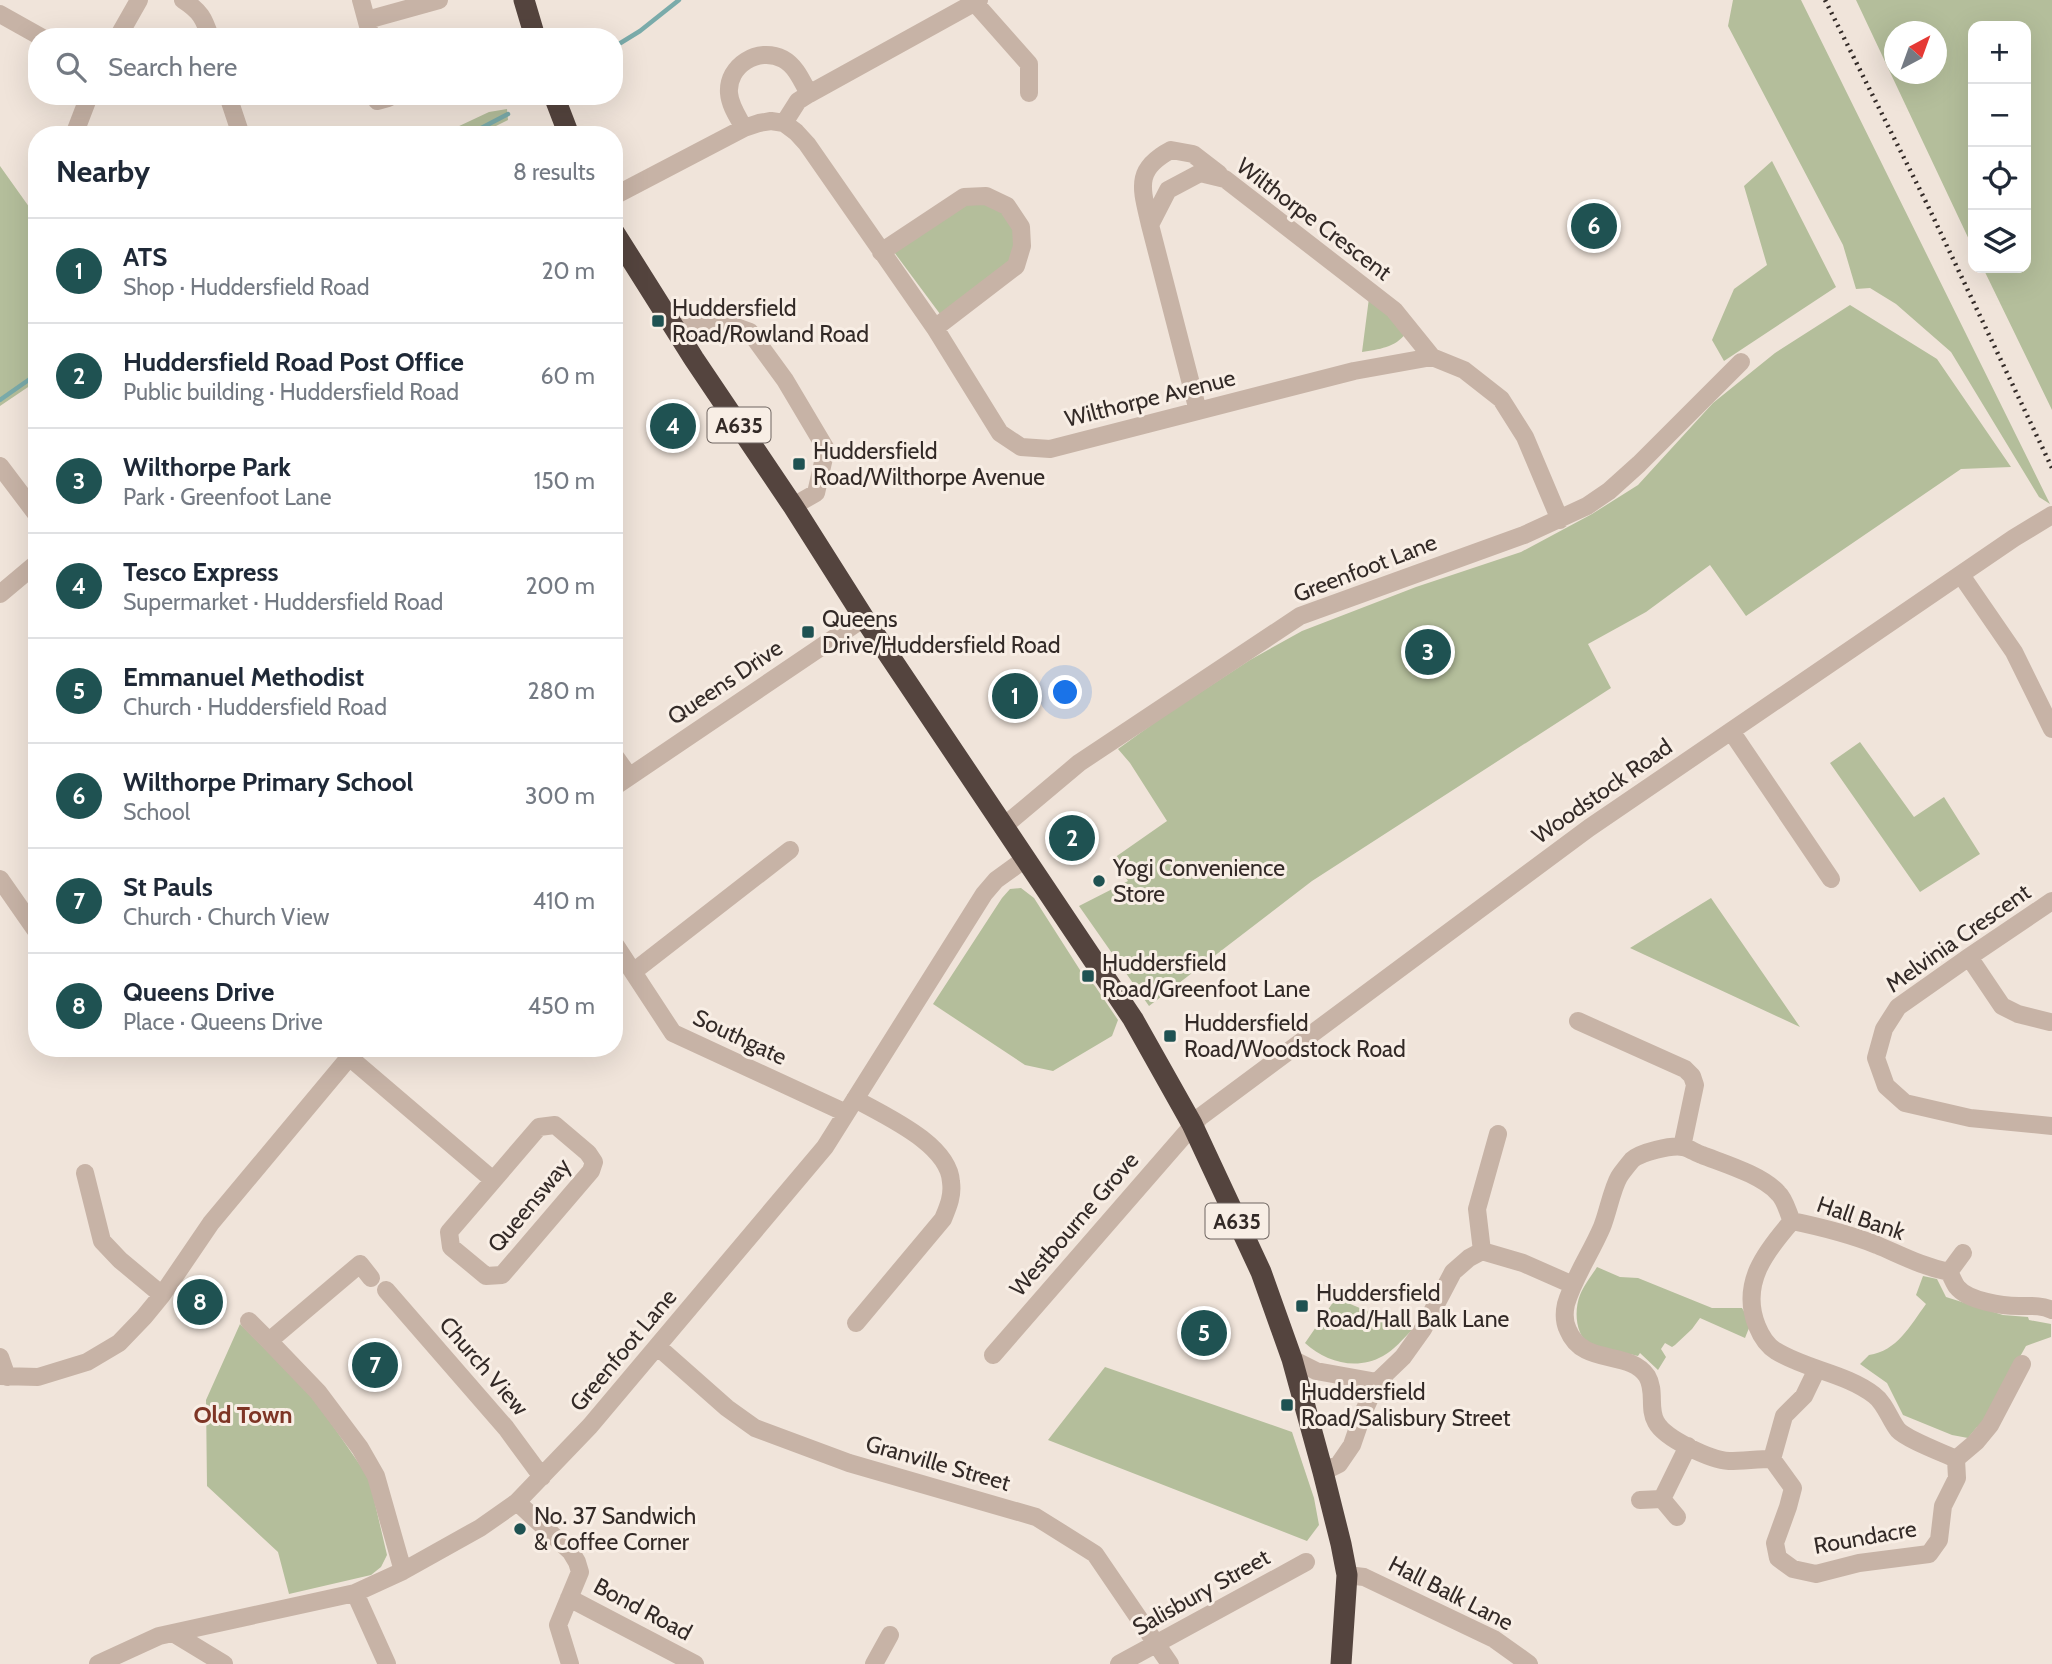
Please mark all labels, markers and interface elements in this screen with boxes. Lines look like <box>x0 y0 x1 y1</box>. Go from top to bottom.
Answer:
north arrow <box>1884 21 1947 84</box>
map controls <box>1968 21 2031 273</box>
button: + <box>1968 21 2031 84</box>
search box <box>28 28 623 105</box>
icon: search <box>52 48 90 86</box>
text: Search here <box>108 51 237 83</box>
button: − <box>1968 84 2031 147</box>
button: locate <box>1968 147 2031 210</box>
street label: Wilthorpe Crescent <box>1231 152 1397 286</box>
text: Nearby <box>56 153 150 190</box>
text: 8 results <box>513 158 595 186</box>
pin: 6 <box>1571 200 1617 252</box>
button: layers <box>1968 210 2031 273</box>
text: ATS <box>123 241 167 273</box>
text: 1 <box>75 257 83 285</box>
text: 20 m <box>542 257 595 285</box>
text: Shop · Huddersfield Road <box>123 273 370 301</box>
place label: Huddersfield Road/Rowland Road <box>672 294 869 348</box>
marker: Huddersfield Road/Rowland Road <box>650 313 666 329</box>
text: Huddersfield Road Post Office <box>123 346 464 378</box>
text: 2 <box>73 362 85 390</box>
text: 60 m <box>541 362 595 390</box>
street label: Wilthorpe Avenue <box>1062 363 1238 433</box>
text: Public building · Huddersfield Road <box>123 378 459 406</box>
pin: 4 <box>650 400 696 452</box>
road number: A635 <box>708 408 770 442</box>
place label: Huddersfield Road/Wilthorpe Avenue <box>813 437 1045 491</box>
text: Wilthorpe Park <box>123 451 291 483</box>
marker: Huddersfield Road/Wilthorpe Avenue <box>791 456 807 472</box>
text: 3 <box>73 467 85 495</box>
text: 150 m <box>534 467 595 495</box>
text: Park · Greenfoot Lane <box>123 483 332 511</box>
street label: Greenfoot Lane <box>1289 528 1441 608</box>
text: Tesco Express <box>123 556 278 588</box>
text: 4 <box>72 572 86 600</box>
text: 200 m <box>525 572 595 600</box>
text: Supermarket · Huddersfield Road <box>123 588 443 616</box>
place label: Queens Drive/Huddersfield Road <box>822 605 1061 659</box>
marker: Queens Drive/Huddersfield Road <box>800 624 816 640</box>
pin: 3 <box>1405 626 1451 678</box>
street label: Queens Drive <box>662 633 788 731</box>
text: Emmanuel Methodist <box>123 661 364 693</box>
pin: 1 <box>992 670 1038 722</box>
your location <box>1048 675 1082 709</box>
text: 5 <box>73 677 85 705</box>
text: 280 m <box>528 677 595 705</box>
text: Church · Huddersfield Road <box>123 693 387 721</box>
street label: Woodstock Road <box>1527 732 1677 850</box>
text: Wilthorpe Primary School <box>123 766 413 798</box>
text: 6 <box>73 782 85 810</box>
text: 300 m <box>525 782 595 810</box>
text: School <box>123 798 190 826</box>
pin: 2 <box>1049 812 1095 864</box>
place label: Yogi Convenience Store <box>1112 854 1285 908</box>
text: St Pauls <box>123 871 213 903</box>
marker: Yogi Convenience Store <box>1091 873 1107 889</box>
street label: Melvinia Crescent <box>1880 878 2036 998</box>
text: 7 <box>73 887 85 915</box>
text: 410 m <box>533 887 595 915</box>
text: Church · Church View <box>123 903 330 931</box>
place label: Huddersfield Road/Greenfoot Lane <box>1102 949 1310 1003</box>
marker: Huddersfield Road/Greenfoot Lane <box>1080 968 1096 984</box>
text: Queens Drive <box>123 976 274 1008</box>
text: 8 <box>72 992 86 1020</box>
text: 450 m <box>528 992 595 1020</box>
street label: Southgate <box>689 1003 791 1071</box>
text: Place · Queens Drive <box>123 1008 323 1036</box>
place label: Huddersfield Road/Woodstock Road <box>1184 1009 1406 1063</box>
marker: Huddersfield Road/Woodstock Road <box>1162 1028 1178 1044</box>
street label: Westbourne Grove <box>1004 1146 1144 1302</box>
street label: Queensway <box>482 1152 577 1258</box>
street label: Hall Bank <box>1813 1190 1909 1246</box>
road number: A635 <box>1206 1204 1268 1238</box>
pin: 8 <box>177 1276 223 1328</box>
place label: Huddersfield Road/Hall Balk Lane <box>1316 1279 1509 1333</box>
street label: Greenfoot Lane <box>564 1283 682 1417</box>
marker: Huddersfield Road/Hall Balk Lane <box>1294 1298 1310 1314</box>
pin: 5 <box>1181 1307 1227 1359</box>
street label: Church View <box>433 1311 535 1422</box>
pin: 7 <box>352 1339 398 1391</box>
place label: Huddersfield Road/Salisbury Street <box>1301 1378 1511 1432</box>
marker: Huddersfield Road/Salisbury Street <box>1279 1397 1295 1413</box>
district label: Old Town <box>193 1400 293 1429</box>
street label: Granville Street <box>863 1429 1014 1497</box>
place label: No. 37 Sandwich & Coffee Corner <box>534 1502 696 1556</box>
street label: Roundacre <box>1811 1514 1919 1560</box>
marker: No. 37 Sandwich & Coffee Corner <box>512 1521 528 1537</box>
street label: Salisbury Street <box>1128 1543 1275 1641</box>
street label: Hall Balk Lane <box>1384 1550 1518 1636</box>
street label: Bond Road <box>589 1572 697 1646</box>

